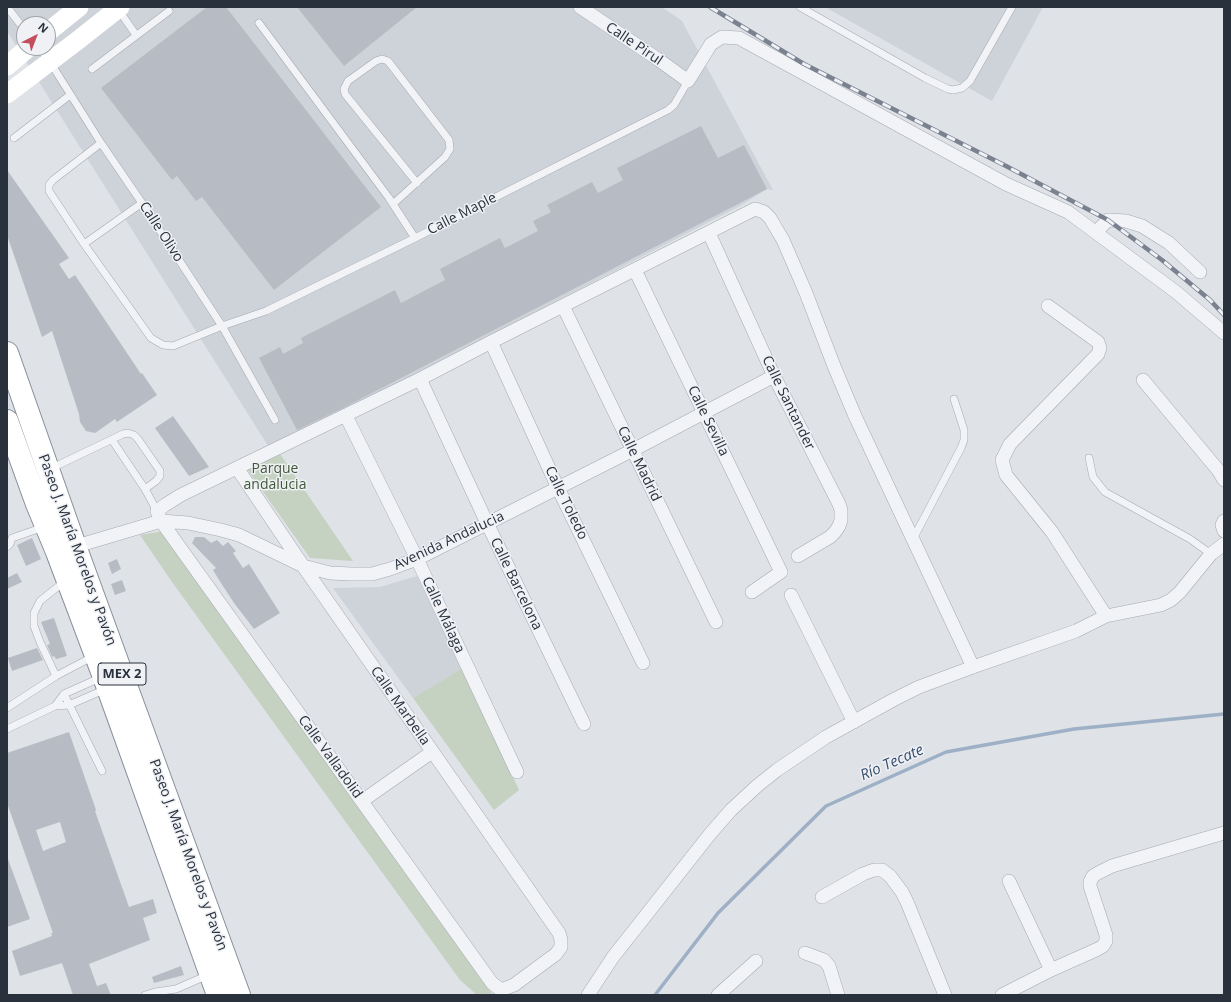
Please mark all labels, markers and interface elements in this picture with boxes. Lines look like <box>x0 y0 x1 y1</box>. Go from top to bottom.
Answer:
north arrow <box>16 16 56 56</box>
text: N <box>35 19 52 36</box>
street label: Calle Pirul <box>602 19 666 69</box>
street label: Calle Maple <box>425 189 499 239</box>
street label: Calle Olivo <box>135 199 187 265</box>
street label: Calle Santander <box>758 353 818 453</box>
street label: Calle Sevilla <box>684 383 732 459</box>
street label: Calle Madrid <box>613 424 665 504</box>
street label: Paseo J. María Morelos y Pavón <box>34 452 120 648</box>
park label: Parque andalucia <box>244 461 306 494</box>
street label: Calle Toledo <box>541 464 591 542</box>
street label: Avenida Andalucia <box>391 508 507 574</box>
street label: Calle Barcelona <box>486 535 546 633</box>
street label: Calle Málaga <box>418 574 468 656</box>
road number: MEX 2 <box>98 663 146 685</box>
street label: Calle Marbella <box>367 663 433 749</box>
street label: Calle Valladolid <box>294 712 366 802</box>
water label: Río Tecate <box>858 741 926 785</box>
street label: Paseo J. María Morelos y Pavón <box>145 757 231 953</box>

